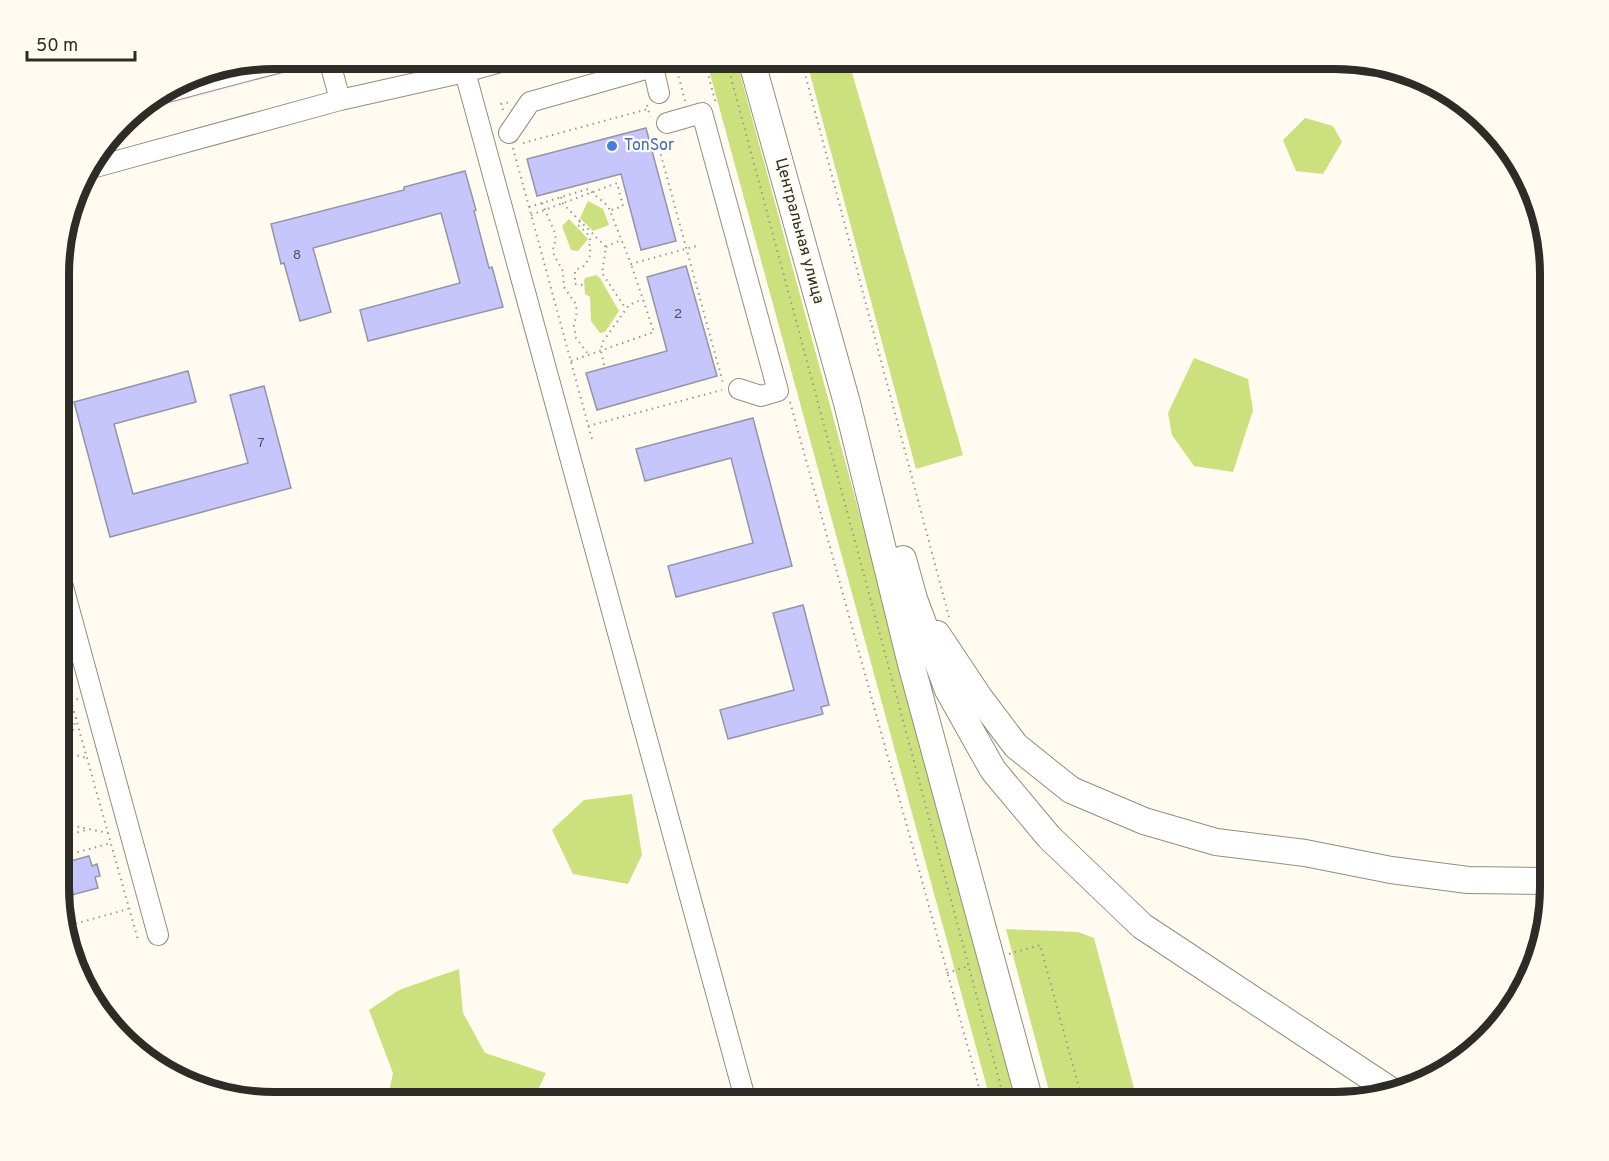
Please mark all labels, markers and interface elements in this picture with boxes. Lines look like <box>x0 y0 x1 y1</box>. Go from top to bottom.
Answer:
scale bar <box>27 24 135 62</box>
text: 50 m <box>36 35 78 58</box>
place label: TonSor <box>624 136 674 156</box>
marker: TonSor <box>605 139 619 153</box>
street label: Центральная улица <box>770 156 828 306</box>
house number: 8 <box>293 247 301 264</box>
house number: 2 <box>674 306 682 323</box>
house number: 7 <box>257 435 265 452</box>

